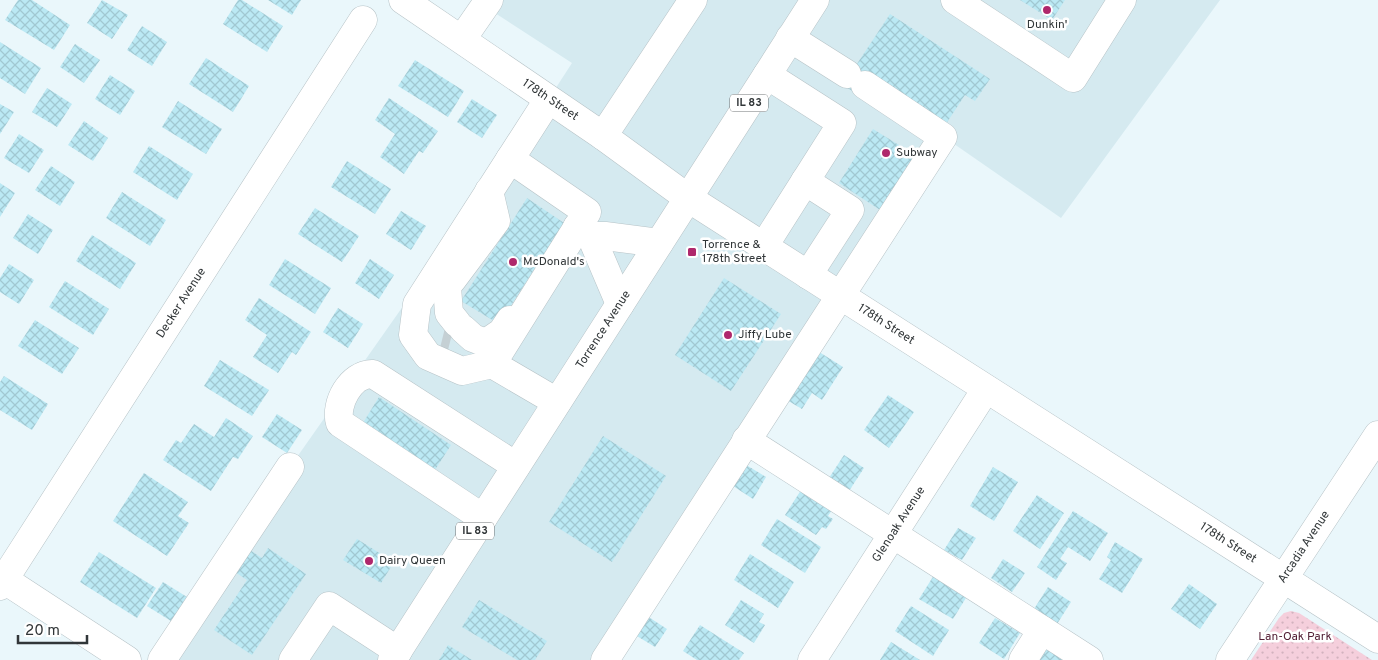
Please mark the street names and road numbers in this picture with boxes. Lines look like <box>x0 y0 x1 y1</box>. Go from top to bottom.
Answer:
street label: 178th Street <box>519 75 581 125</box>
road number: IL 83 <box>730 95 768 112</box>
street label: Decker Avenue <box>153 265 210 341</box>
street label: Torrence Avenue <box>572 288 635 372</box>
street label: 178th Street <box>854 300 917 349</box>
street label: Glenoak Avenue <box>869 484 929 565</box>
street label: Arcadia Avenue <box>1275 508 1334 587</box>
street label: 178th Street <box>1197 519 1260 567</box>
road number: IL 83 <box>456 522 494 540</box>

